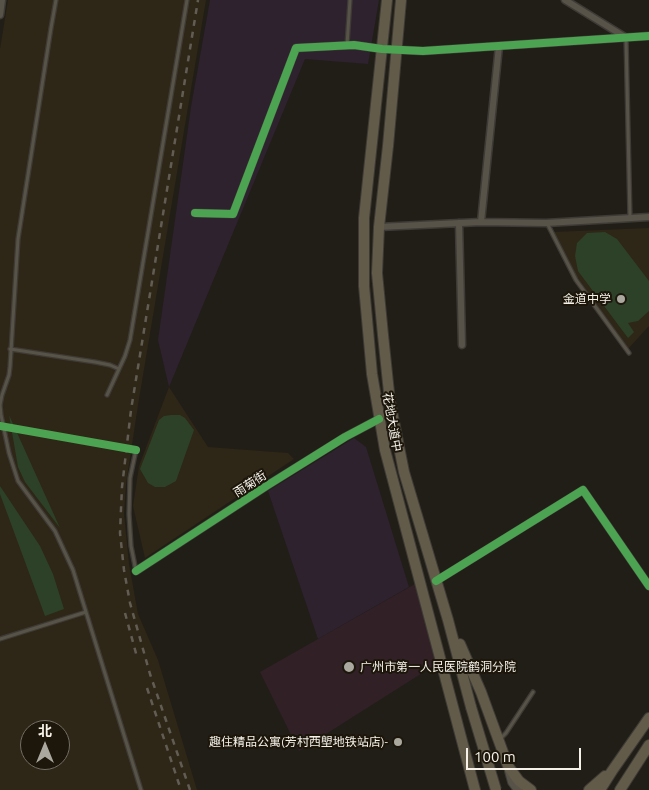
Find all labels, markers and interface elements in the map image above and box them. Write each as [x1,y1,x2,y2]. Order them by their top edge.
place label: 金道中学 [563,292,611,306]
marker: 金道中学 [615,293,627,305]
street label: 花地大道中 [380,391,404,453]
street label: 雨菊街 [231,468,269,500]
marker: 广州市第一人民医院鹤洞分院 [342,660,356,674]
place label: 广州市第一人民医院鹤洞分院 [360,660,516,674]
north arrow [20,720,70,770]
text: 北 [38,723,52,739]
place label: 趣住精品公寓(芳村西塱地铁站店)- [209,735,388,749]
marker: 趣住精品公寓(芳村西塱地铁站店)- [392,736,404,748]
scale bar [469,738,584,770]
text: 100 m [474,748,516,765]

